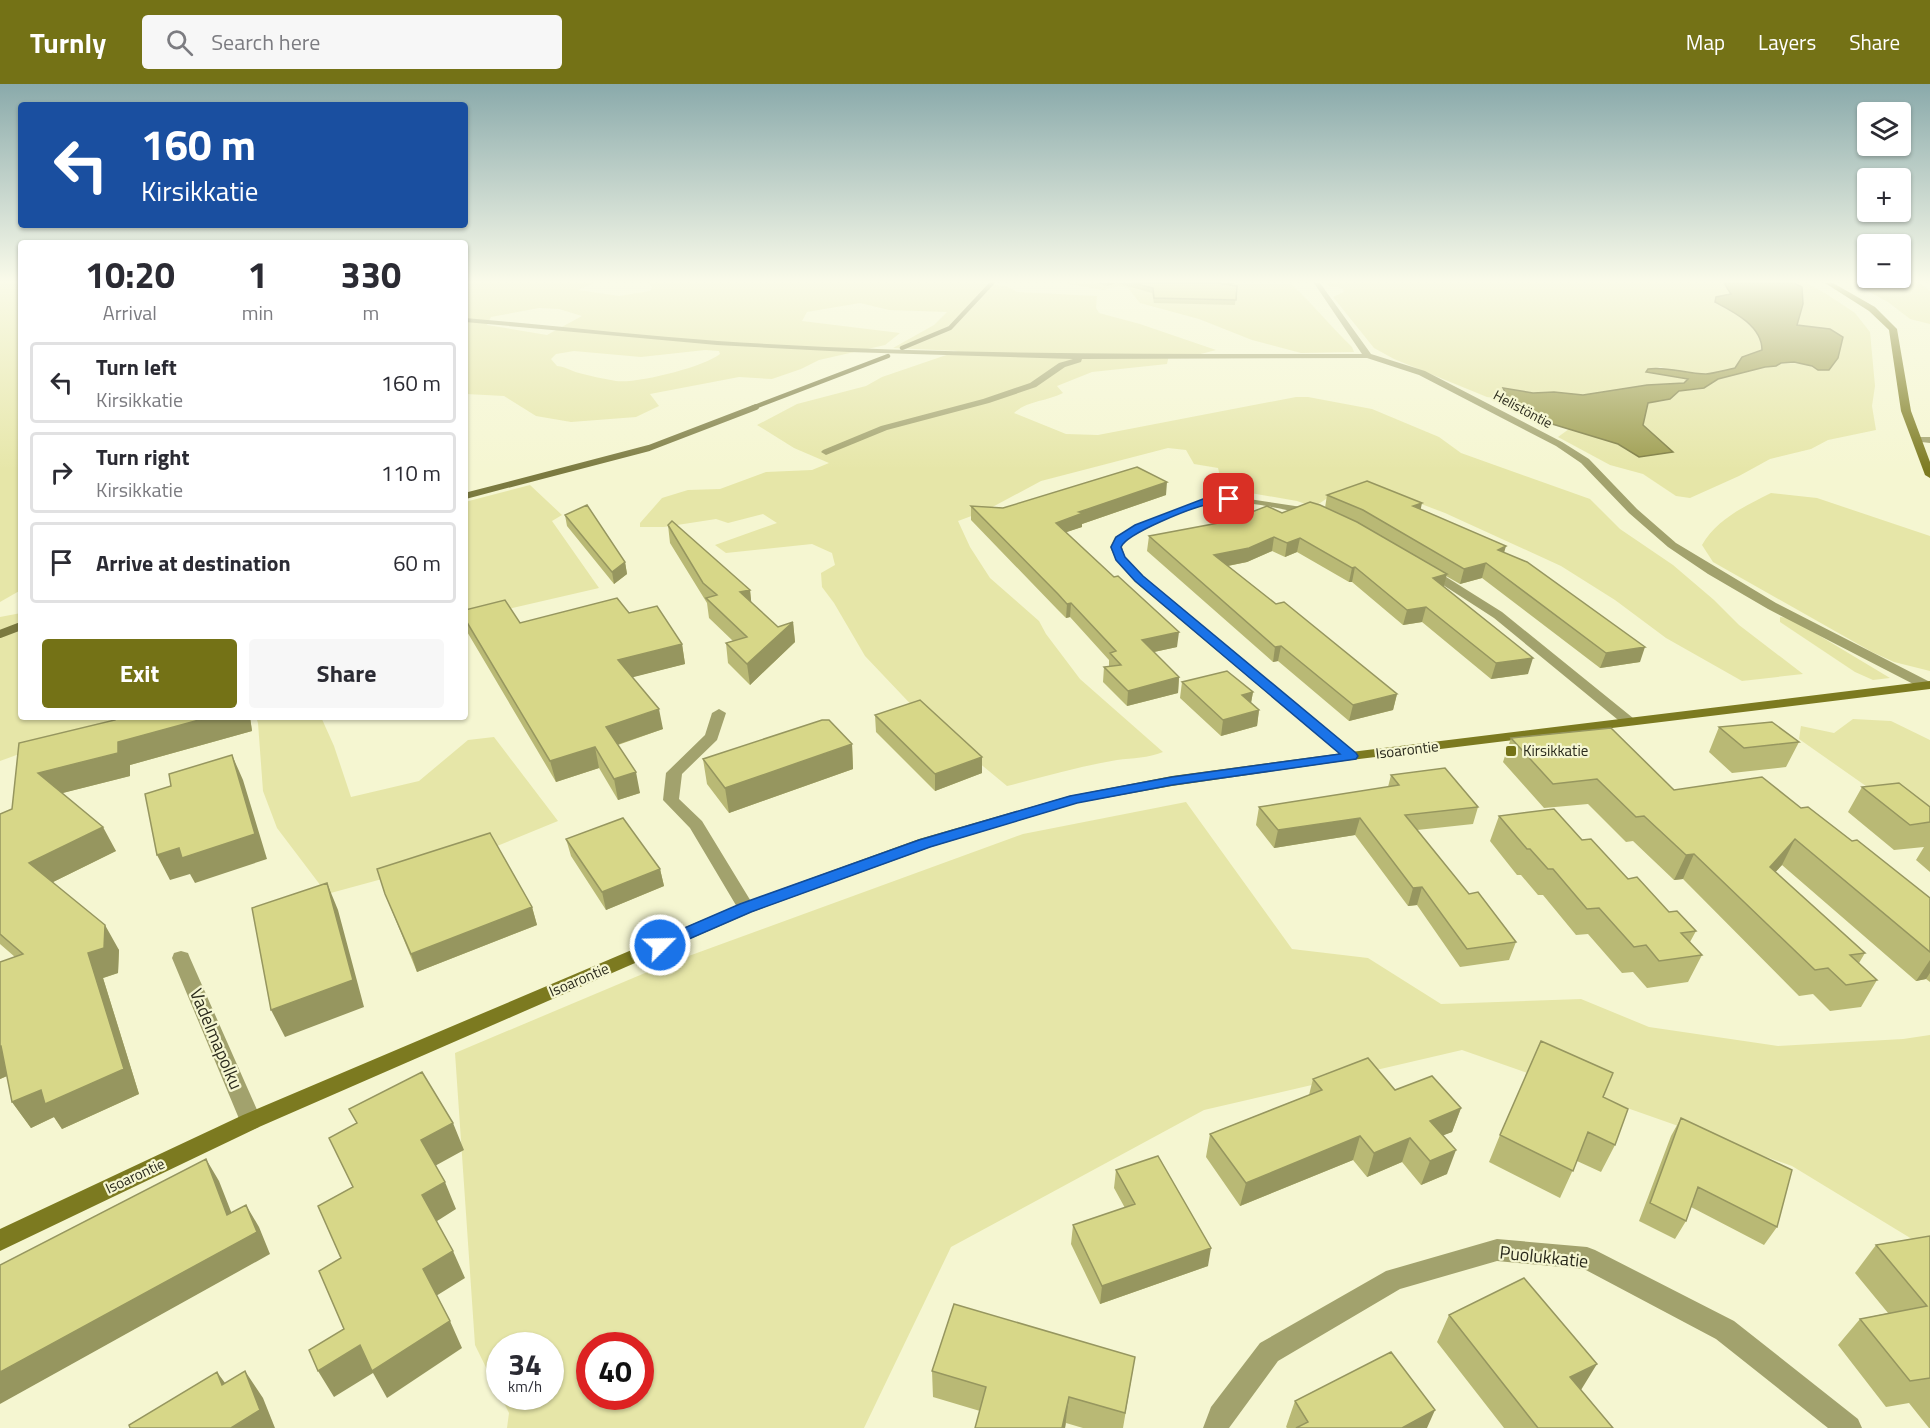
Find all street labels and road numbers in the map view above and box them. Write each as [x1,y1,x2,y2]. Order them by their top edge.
street label: Helistöntie [1490,384,1556,433]
street label: Isoarontie [1374,734,1440,765]
street label: Isoarontie [545,957,612,1002]
street label: Vadelmapolku [183,984,250,1093]
street label: Isoarontie [101,1152,168,1199]
street label: Puolukkatie [1498,1238,1590,1275]

